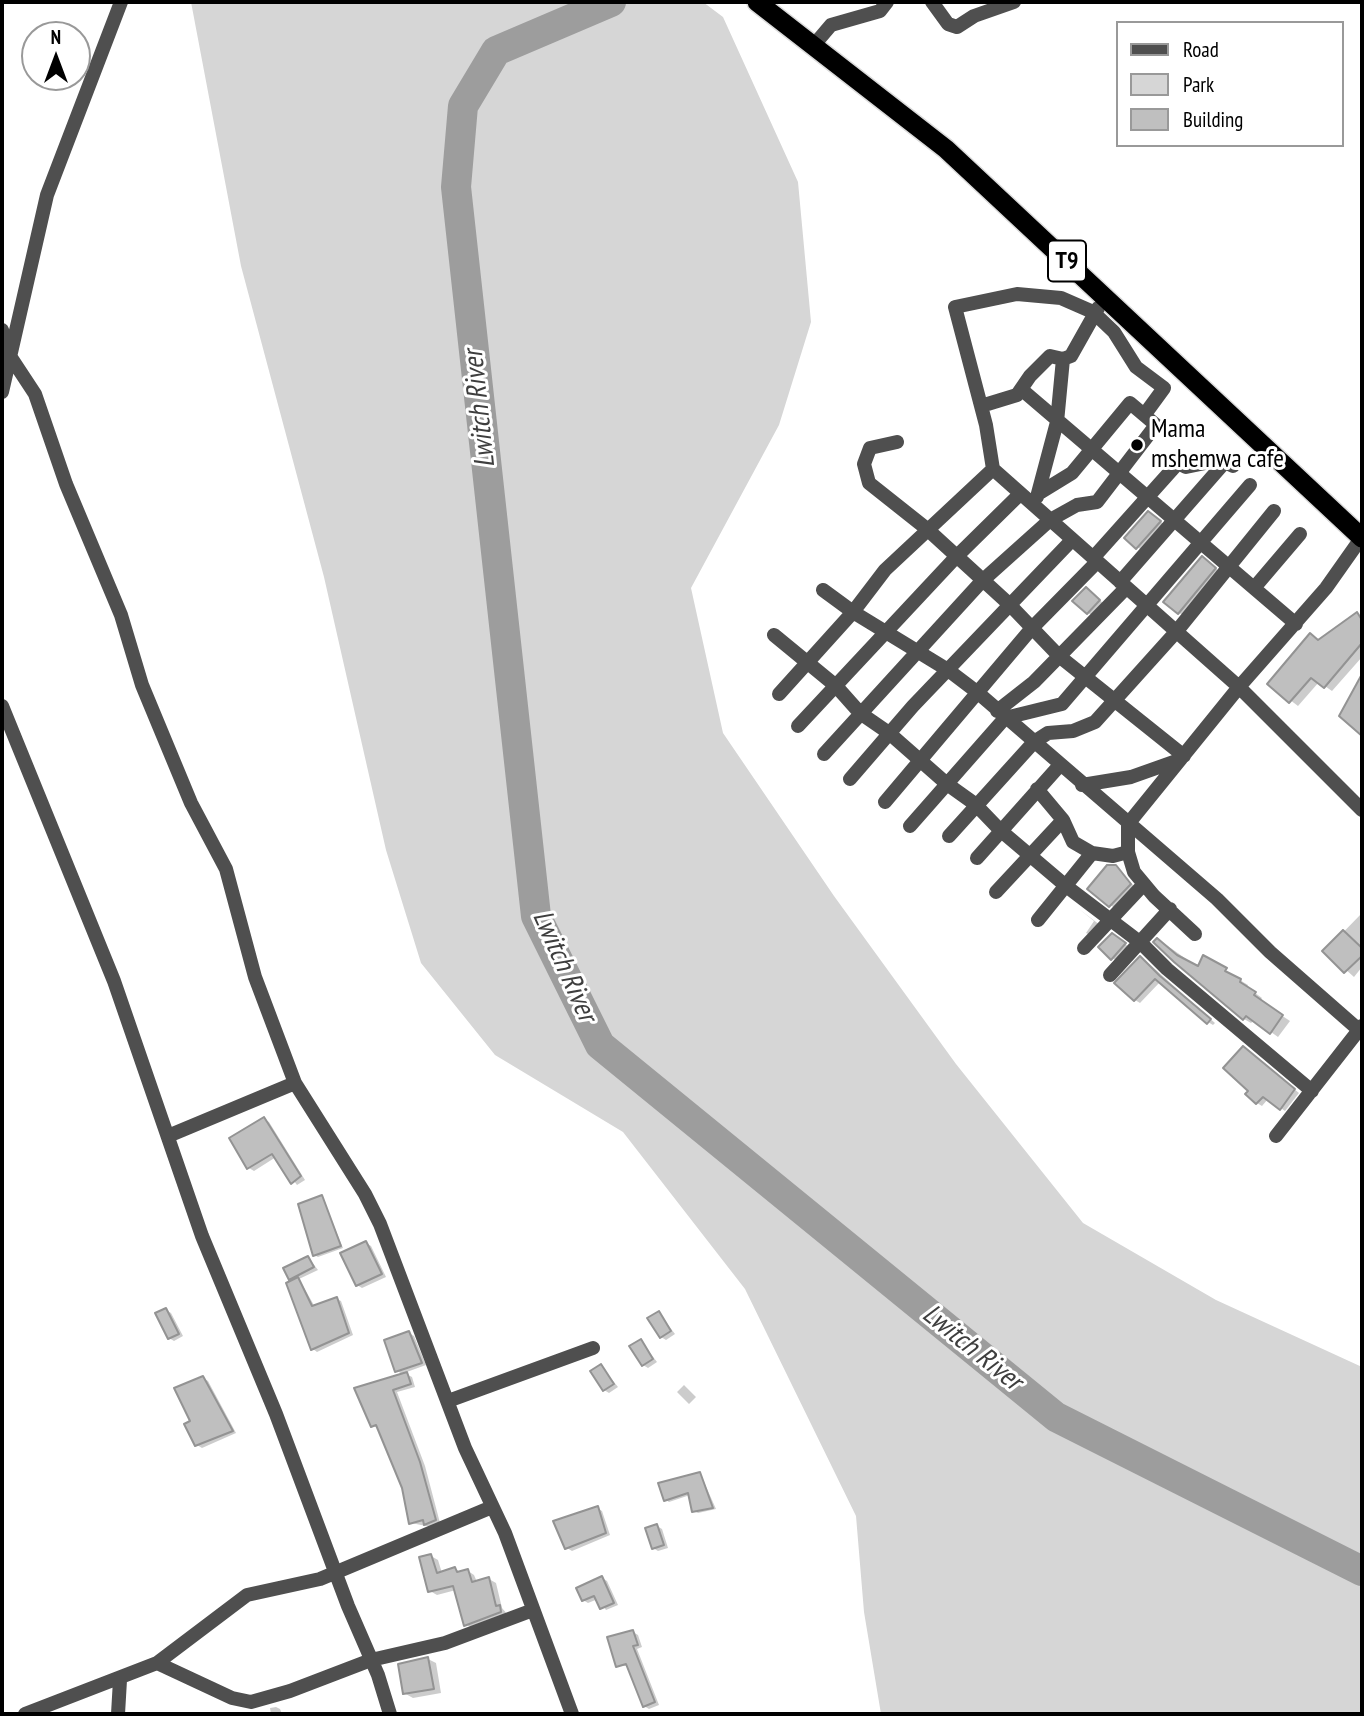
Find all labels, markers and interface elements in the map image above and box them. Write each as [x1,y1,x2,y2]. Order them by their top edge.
north arrow [21,21,91,91]
legend [1116,21,1343,147]
text: N [51,25,61,49]
text: Road [1183,36,1219,63]
text: Park [1183,71,1214,98]
text: Building [1183,106,1243,133]
road number: T9 [1048,240,1086,282]
water label: Lwitch River [457,349,503,469]
place label: Mama mshemwa cafe [1151,414,1284,476]
marker: Mama mshemwa cafe [1129,437,1145,453]
water label: Lwitch River [525,905,603,1027]
water label: Lwitch River [916,1298,1028,1398]

